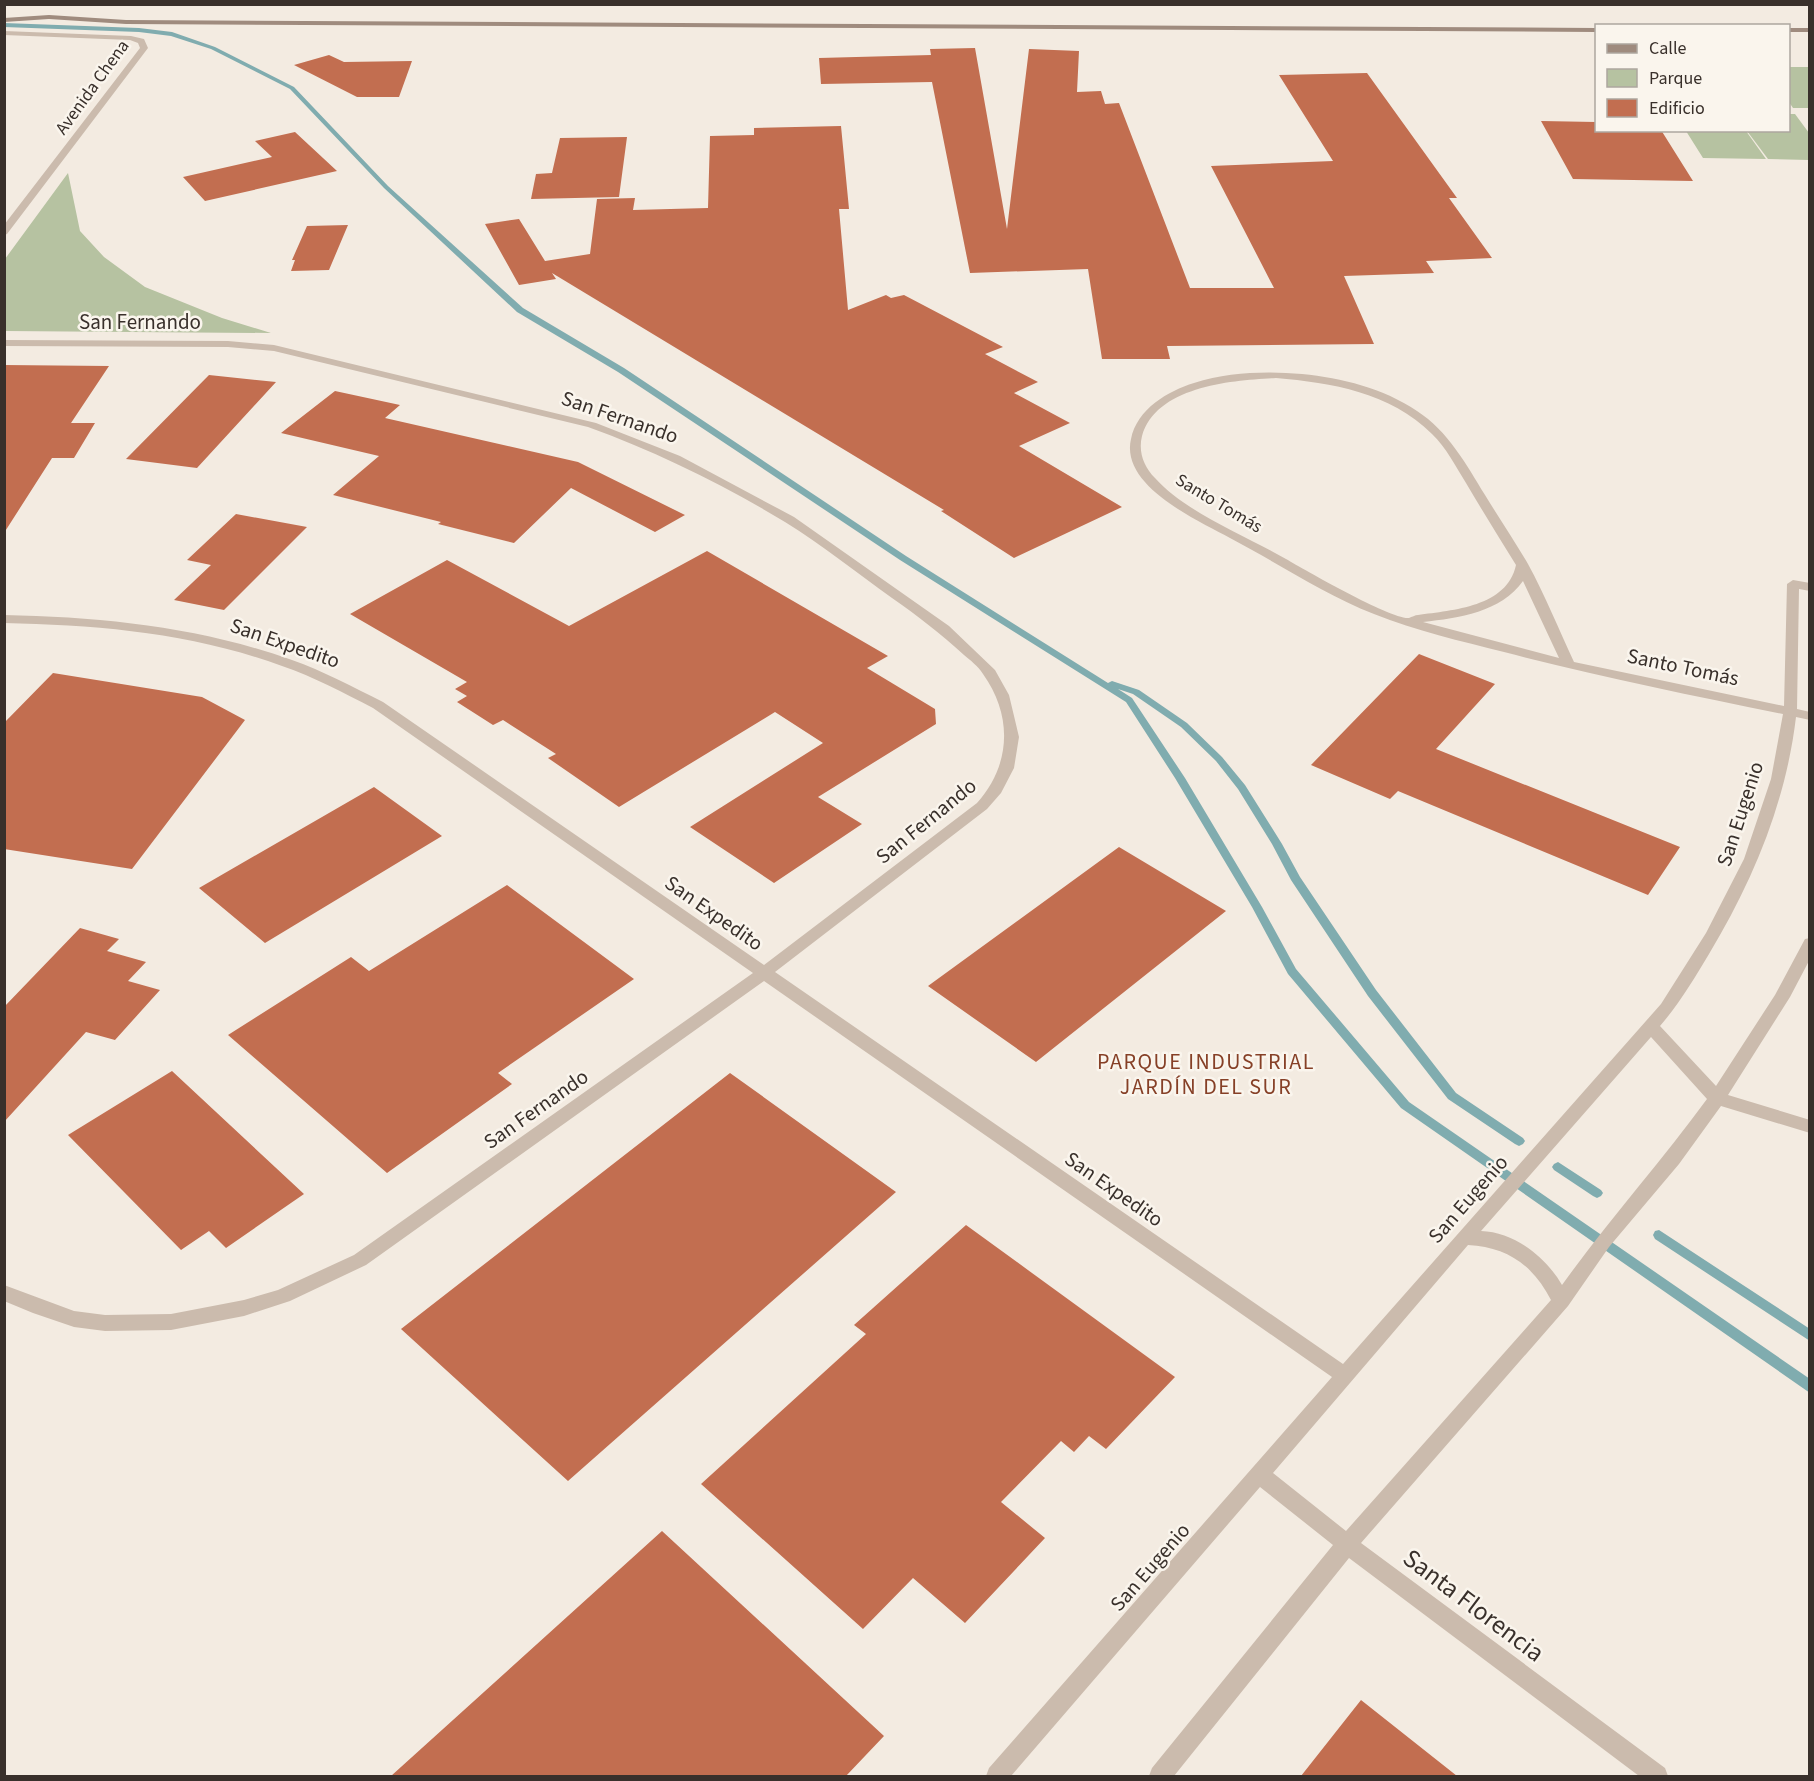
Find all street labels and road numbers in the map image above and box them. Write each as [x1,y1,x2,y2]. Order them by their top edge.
street label: Avenida Chena [49,35,135,140]
street label: San Fernando [79,307,201,337]
street label: San Fernando [557,383,683,451]
street label: Santo Tomás [1171,468,1267,539]
street label: San Expedito [226,610,344,676]
street label: Santo Tomás [1624,641,1742,694]
street label: San Eugenio [1709,758,1771,870]
street label: San Fernando [869,771,983,871]
street label: San Expedito [659,868,769,958]
street label: San Fernando [477,1062,595,1156]
street label: San Expedito [1059,1144,1169,1234]
street label: San Eugenio [1421,1148,1515,1250]
street label: San Eugenio [1103,1516,1197,1618]
street label: Santa Florencia [1395,1540,1552,1671]

